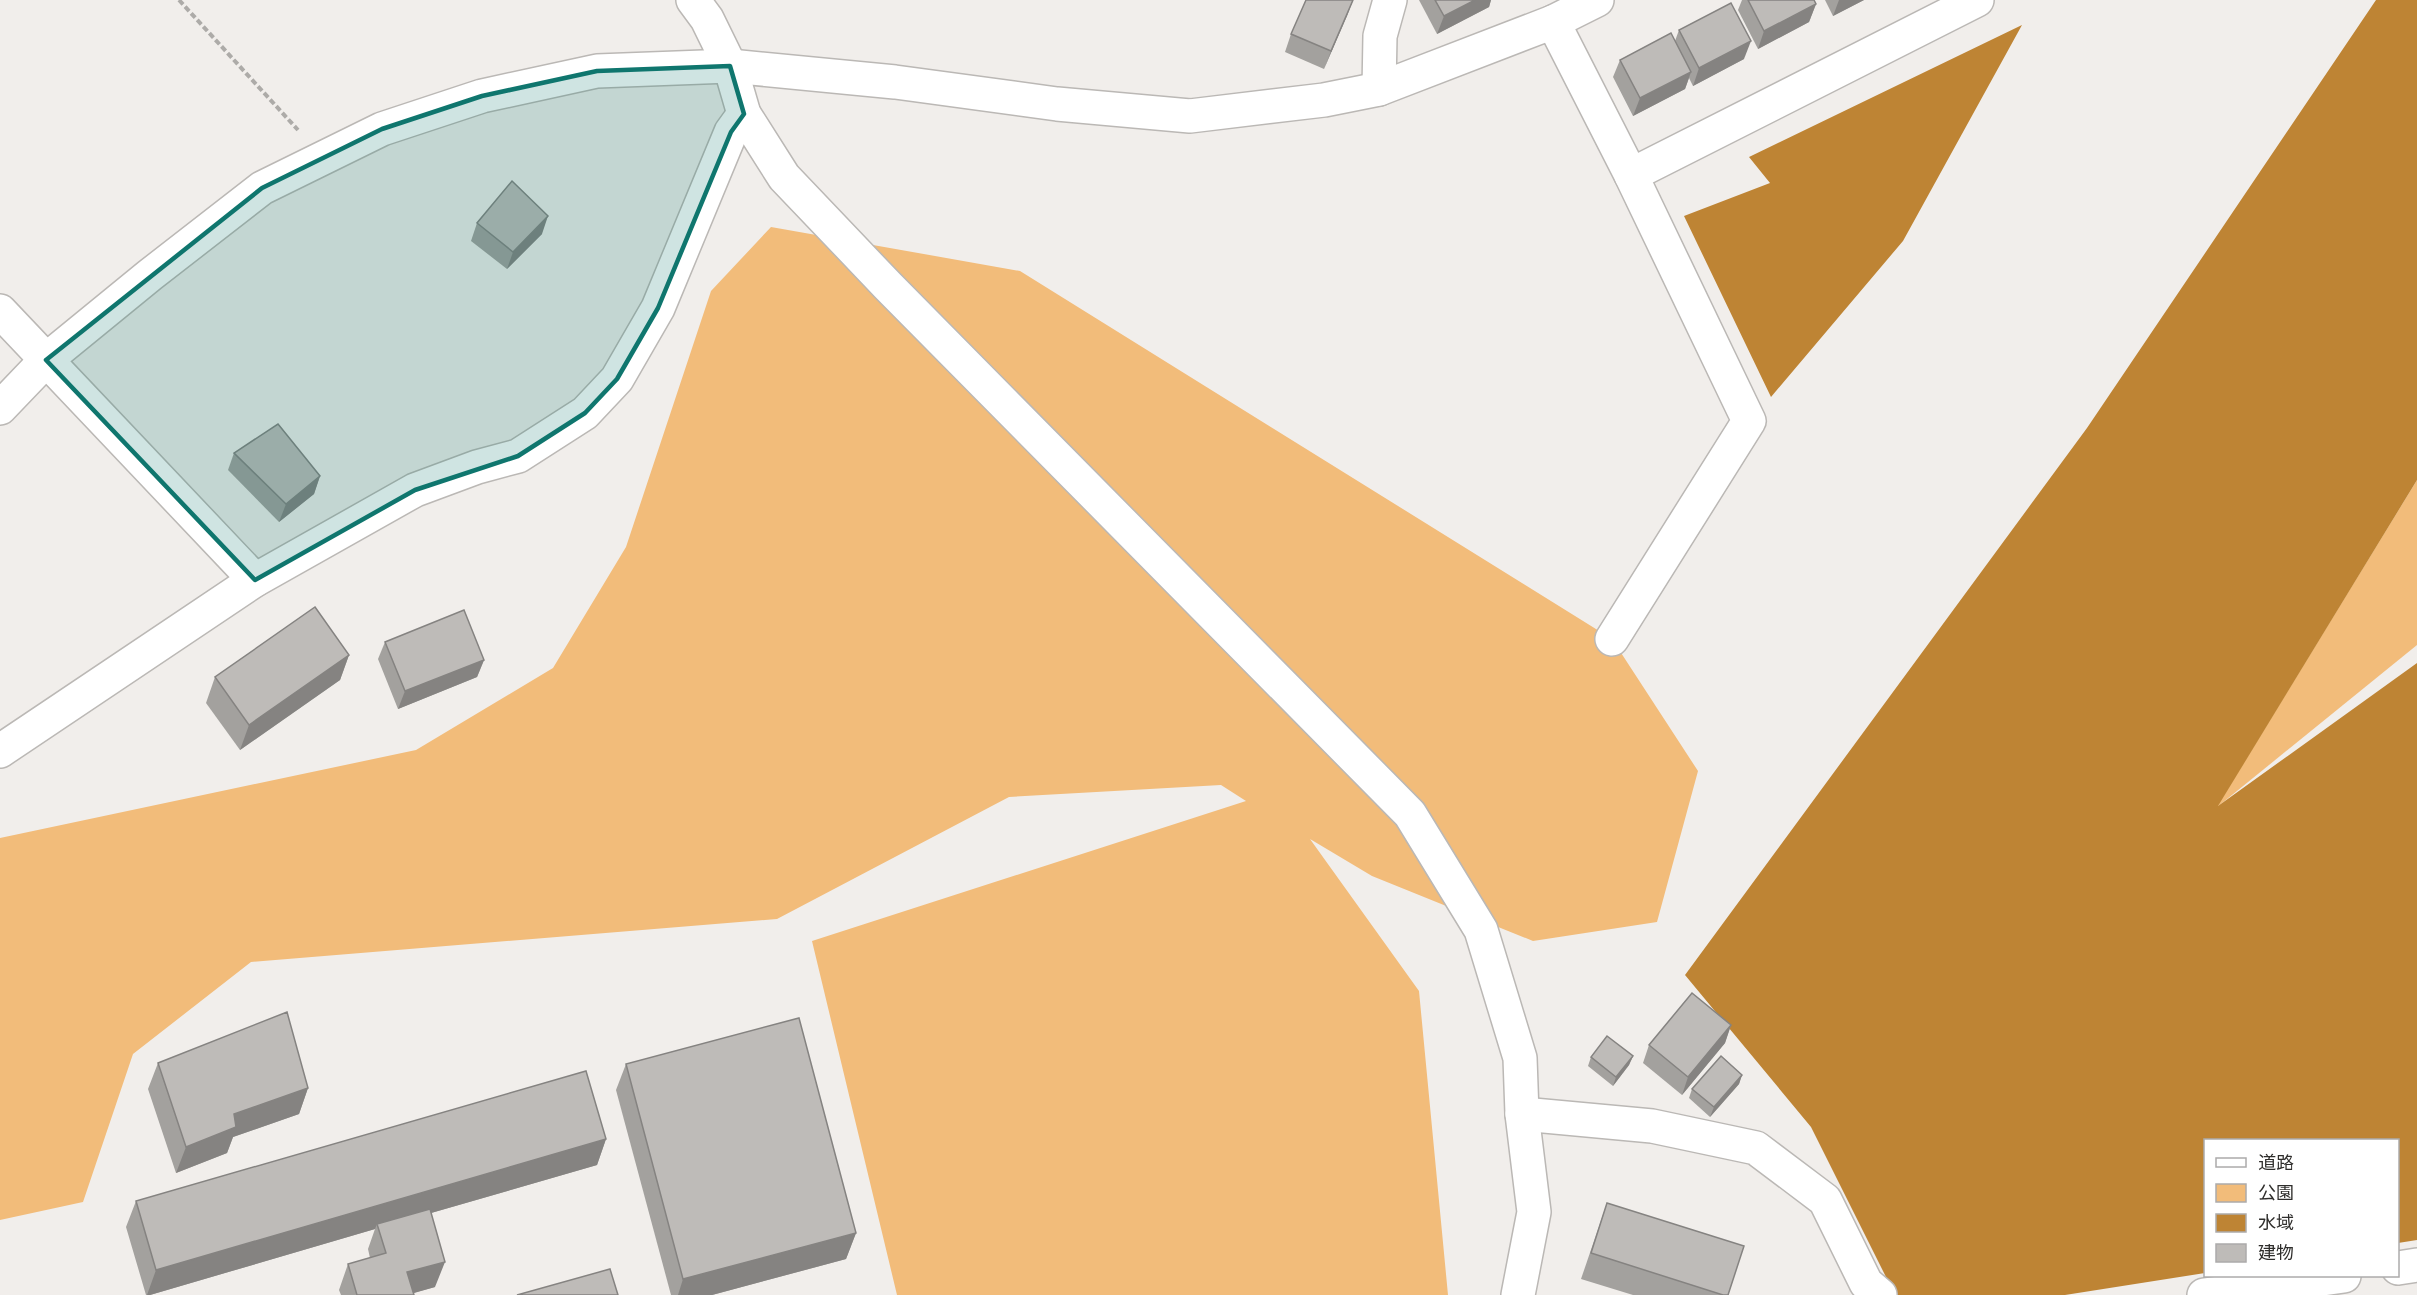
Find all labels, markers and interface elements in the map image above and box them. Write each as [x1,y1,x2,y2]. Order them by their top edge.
legend [2204,1139,2399,1277]
text: 道路 [2258,1150,2294,1177]
text: 公園 [2258,1180,2294,1207]
text: 水域 [2258,1210,2294,1237]
text: 建物 [2258,1240,2294,1267]

